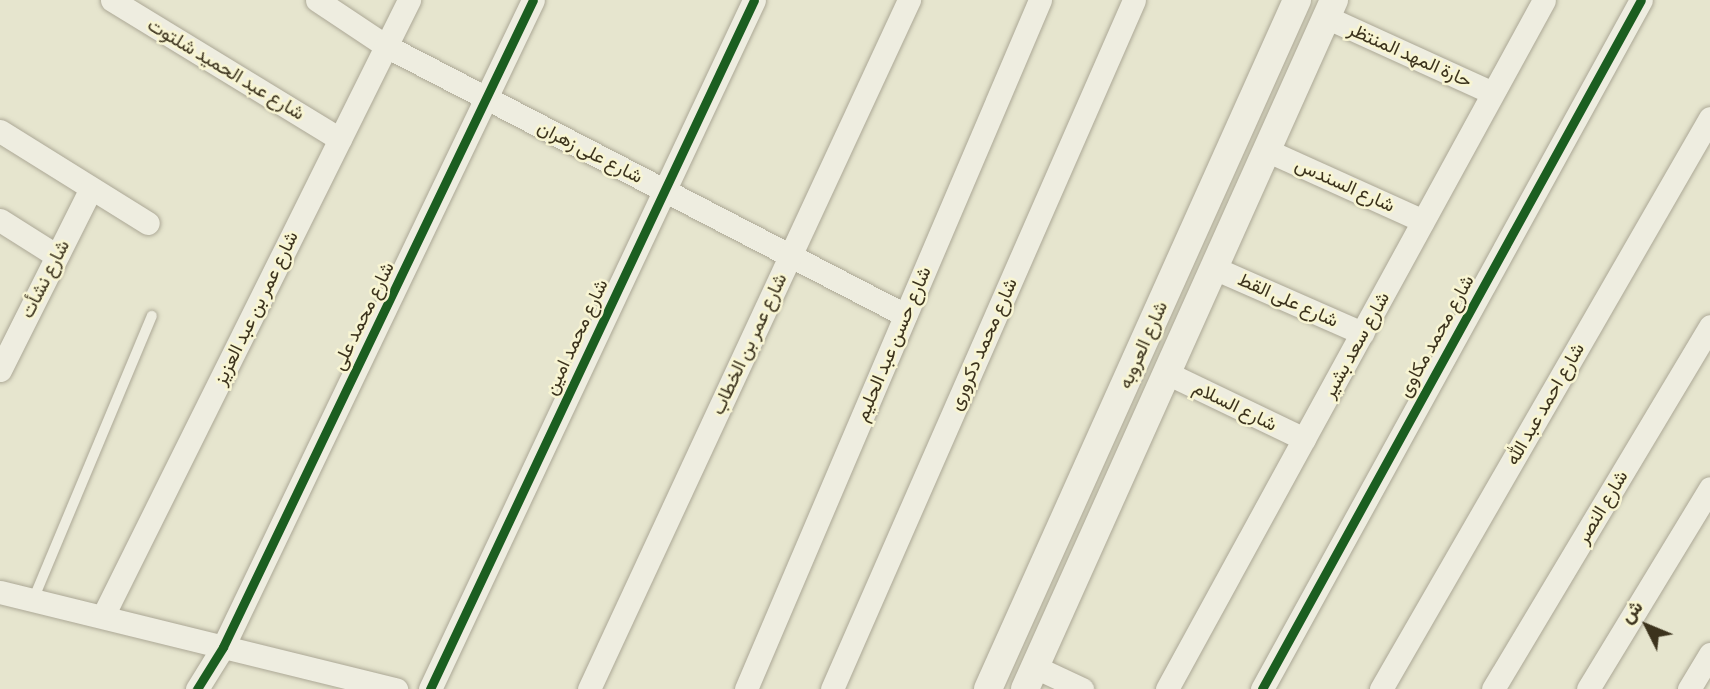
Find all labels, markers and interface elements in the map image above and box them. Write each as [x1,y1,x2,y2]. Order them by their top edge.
street label: شارع عبد الحميد شلتوت [143,13,309,125]
street label: حارة المهد المنتظر [1345,18,1475,92]
street label: شارع على زهران [534,116,646,188]
street label: شارع السندس [1292,153,1398,217]
street label: شارع عمر بن عبد العزيز [209,227,303,389]
street label: شارع نشأت [16,236,74,322]
street label: شارع محمد على [327,258,399,374]
street label: شارع حسن عبد الحليم [850,263,936,425]
street label: شارع على القط [1234,268,1342,332]
street label: شارع عمر بن الخطاب [706,270,792,418]
street label: شارع محمد مكاوى [1393,271,1479,401]
street label: شارع محمد دكرورى [944,274,1022,414]
street label: شارع محمد امين [539,275,613,399]
street label: شارع سعد بشير [1317,288,1395,402]
street label: شارع العروبه [1114,298,1172,392]
street label: شارع احمد عبد الله [1501,339,1589,469]
street label: شارع السلام [1189,376,1281,436]
street label: شارع النصر [1571,466,1633,548]
north arrow [1612,591,1682,661]
text: ش [1616,596,1647,627]

